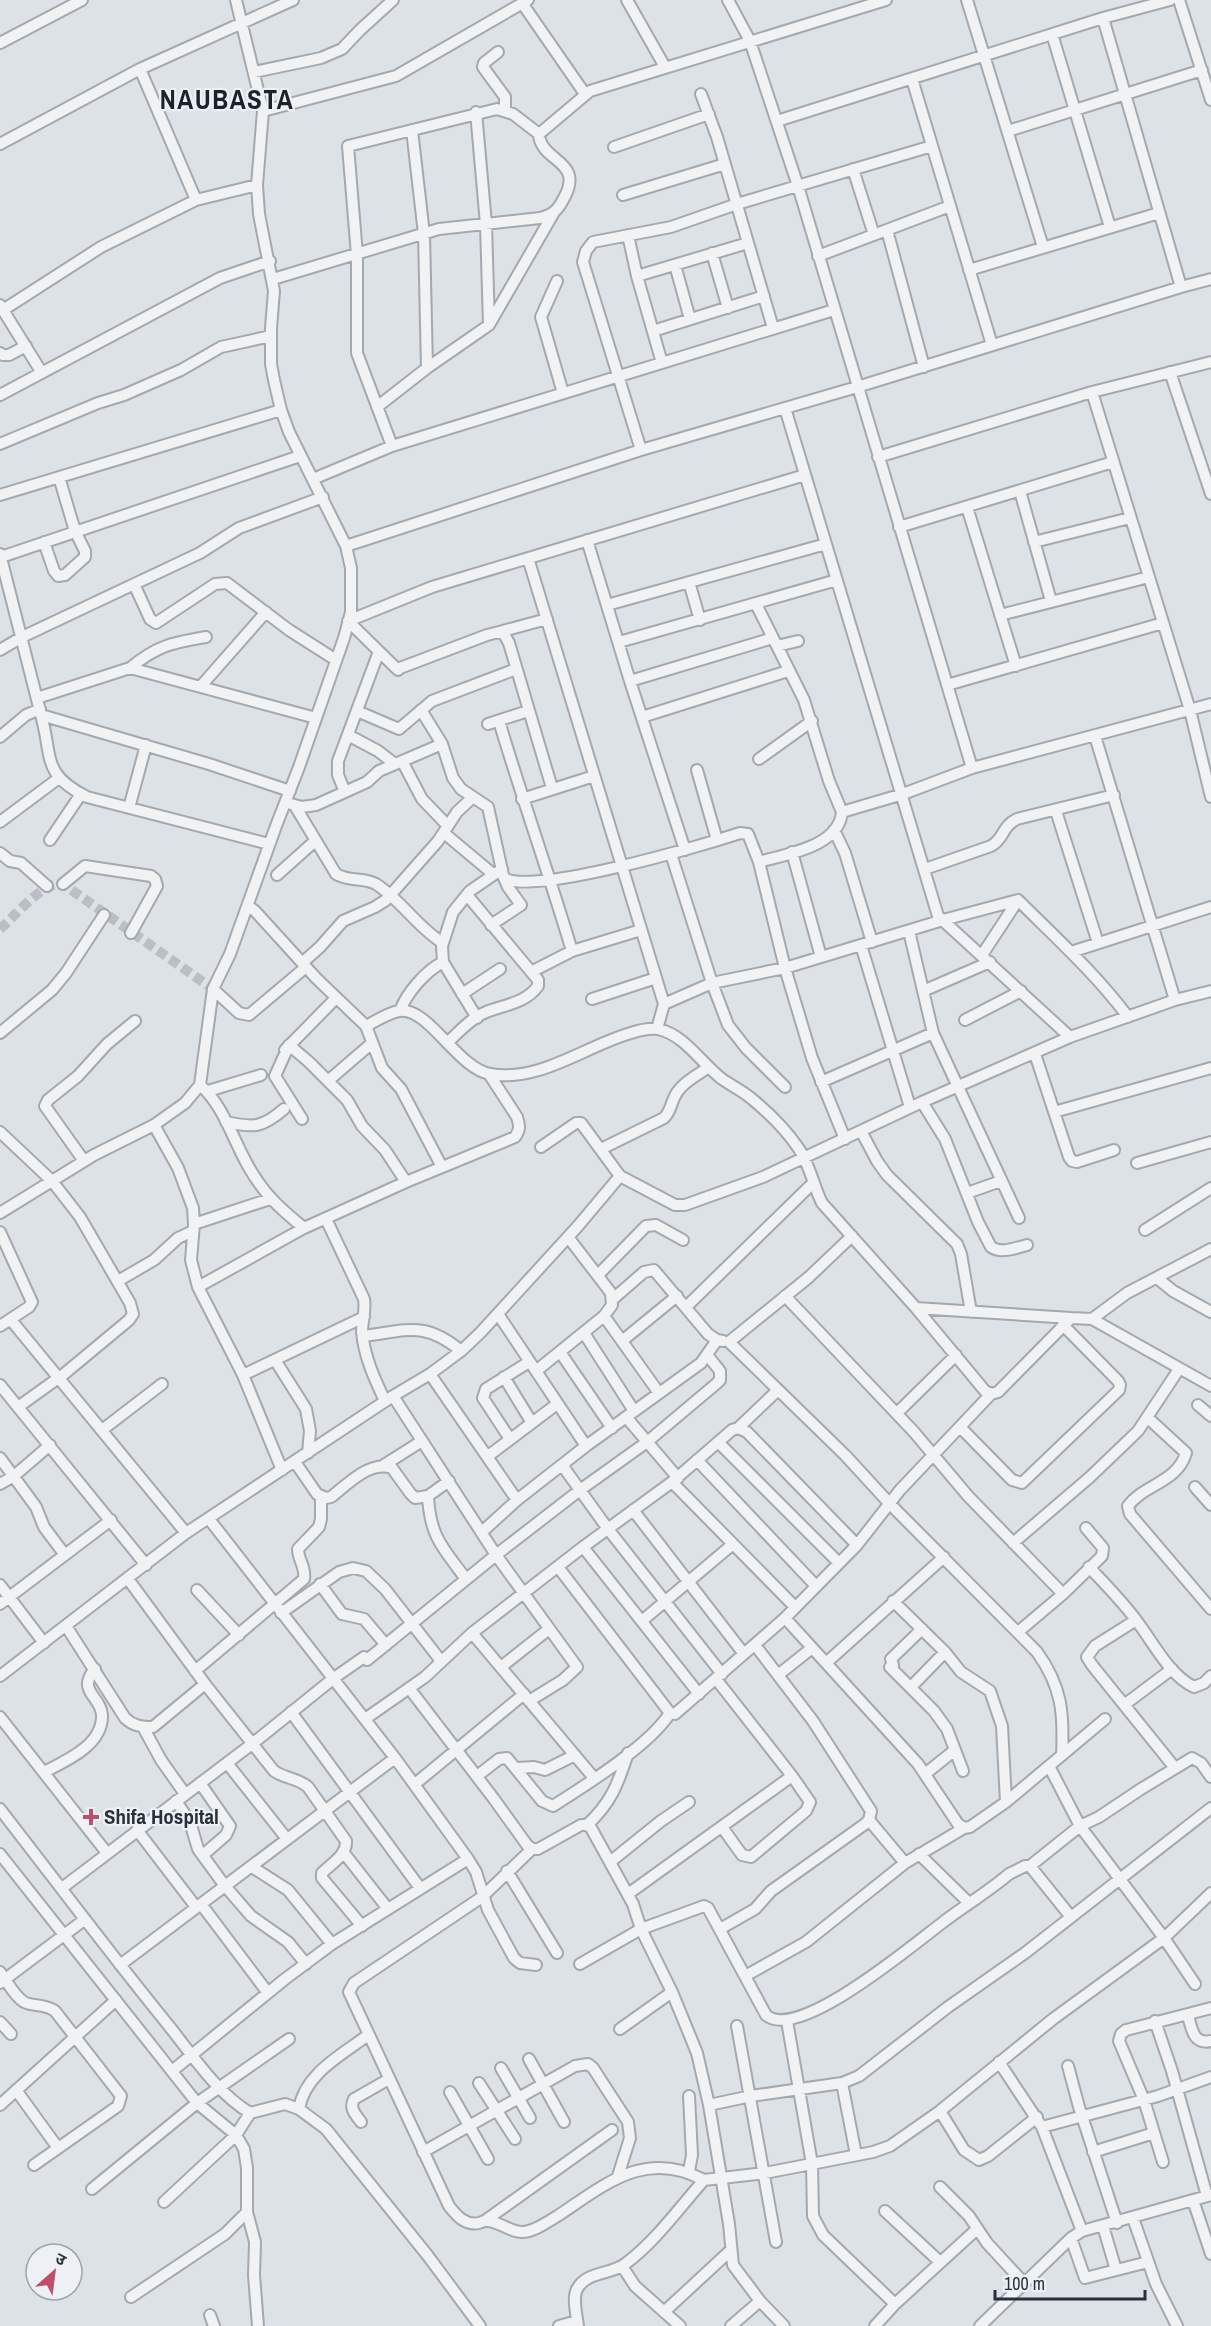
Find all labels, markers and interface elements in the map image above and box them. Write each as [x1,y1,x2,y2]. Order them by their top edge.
district label: NAUBASTA [160,81,294,117]
place label: Shifa Hospital [104,1802,219,1831]
marker: Shifa Hospital [82,1808,100,1826]
north arrow [24,2242,84,2302]
text: उ [52,2247,71,2271]
scale bar [995,2263,1145,2301]
text: 100 m [1004,2271,1045,2296]

